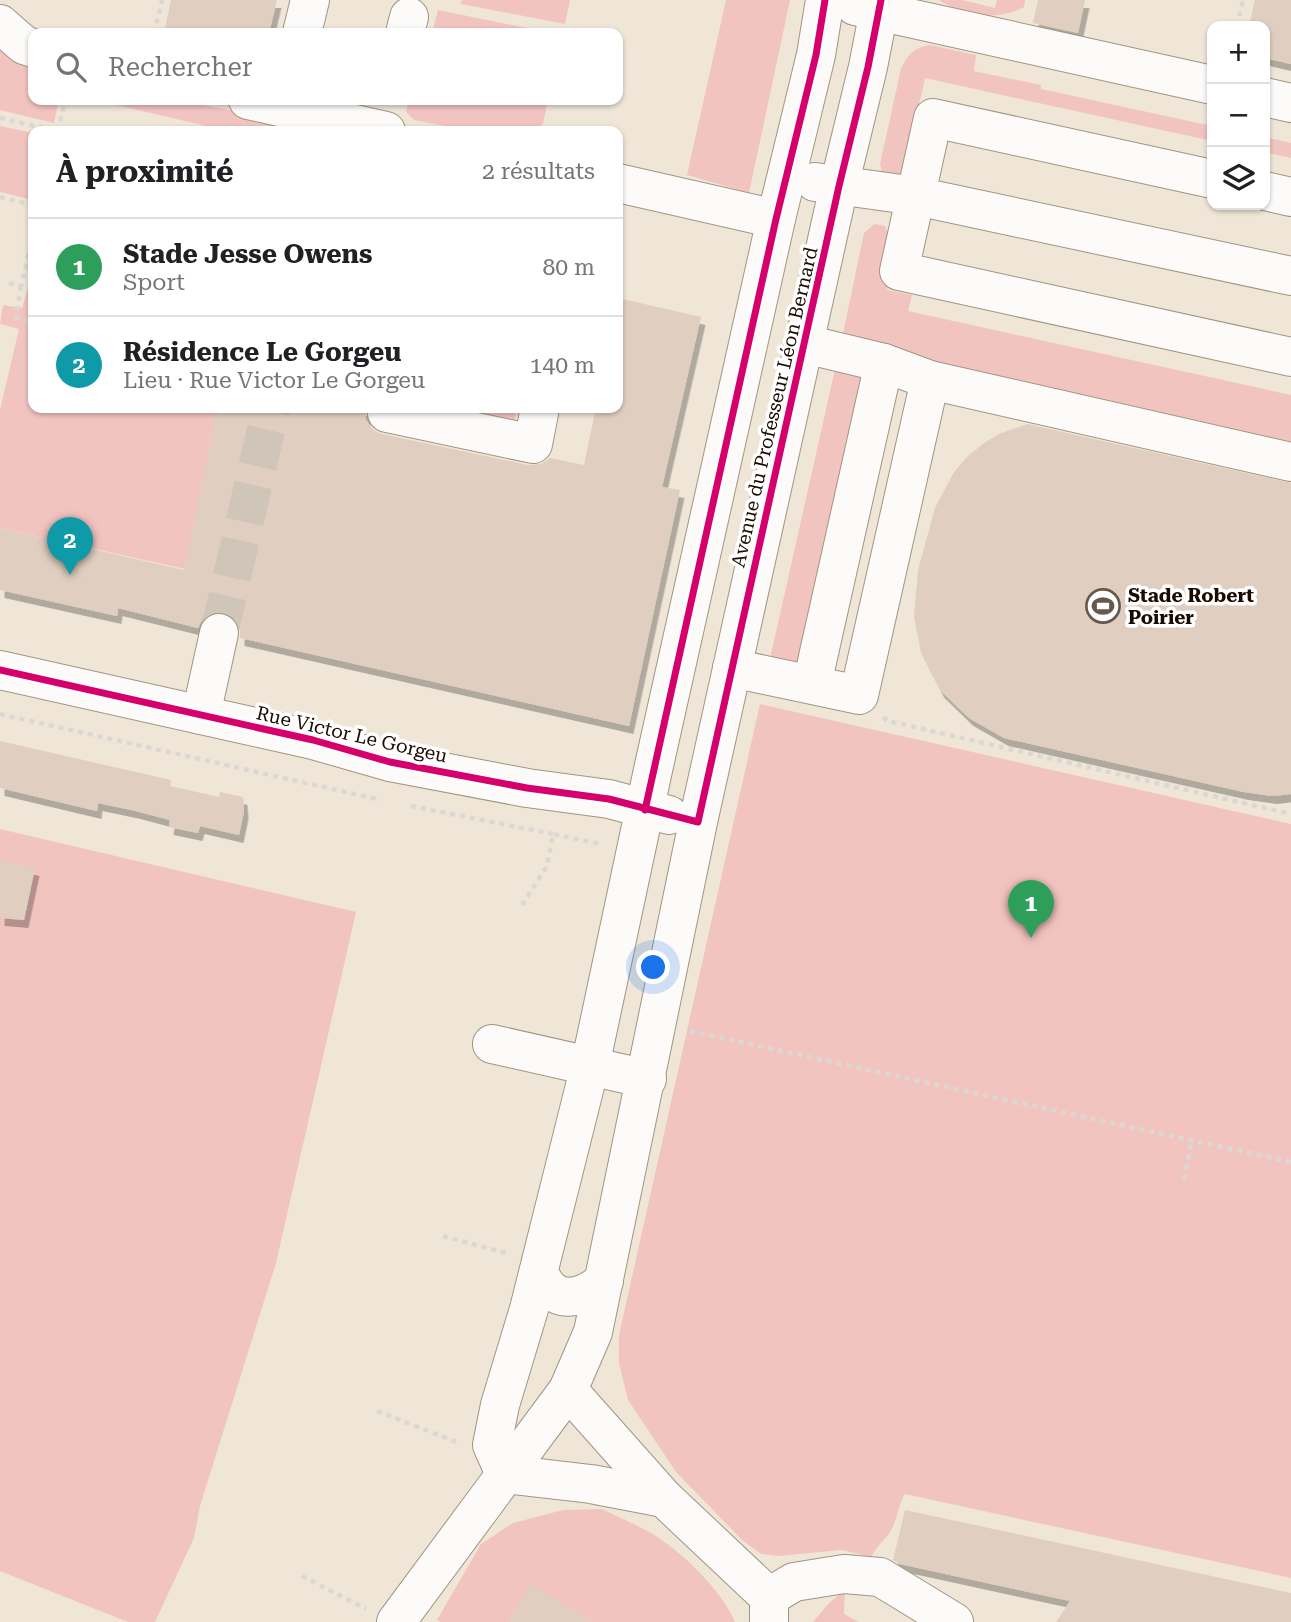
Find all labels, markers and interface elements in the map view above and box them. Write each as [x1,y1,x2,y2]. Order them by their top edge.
map controls [1207,21,1270,210]
button: + [1207,21,1270,84]
search box [28,28,623,105]
icon: search [52,48,90,86]
text: Rechercher [108,52,252,82]
button: − [1207,84,1270,147]
button: layers [1207,147,1270,210]
text: À proximité [56,154,234,189]
text: 2 résultats [482,158,595,185]
text: Stade Jesse Owens [123,239,372,269]
street label: Avenue du Professeur Léon Bernard [726,245,823,570]
text: 1 [73,254,85,281]
text: 80 m [542,254,595,281]
text: Sport [123,269,185,296]
text: Résidence Le Gorgeu [123,337,401,367]
text: 2 [73,352,85,379]
text: 140 m [530,352,595,379]
text: Lieu · Rue Victor Le Gorgeu [123,367,425,394]
pin: 2 [47,517,93,575]
place label: Stade Robert Poirier [1128,584,1254,629]
sports icon: Stade Robert Poirier [1084,587,1122,625]
street label: Rue Victor Le Gorgeu [254,701,450,768]
pin: 1 [1008,880,1054,938]
your location [636,950,670,984]

